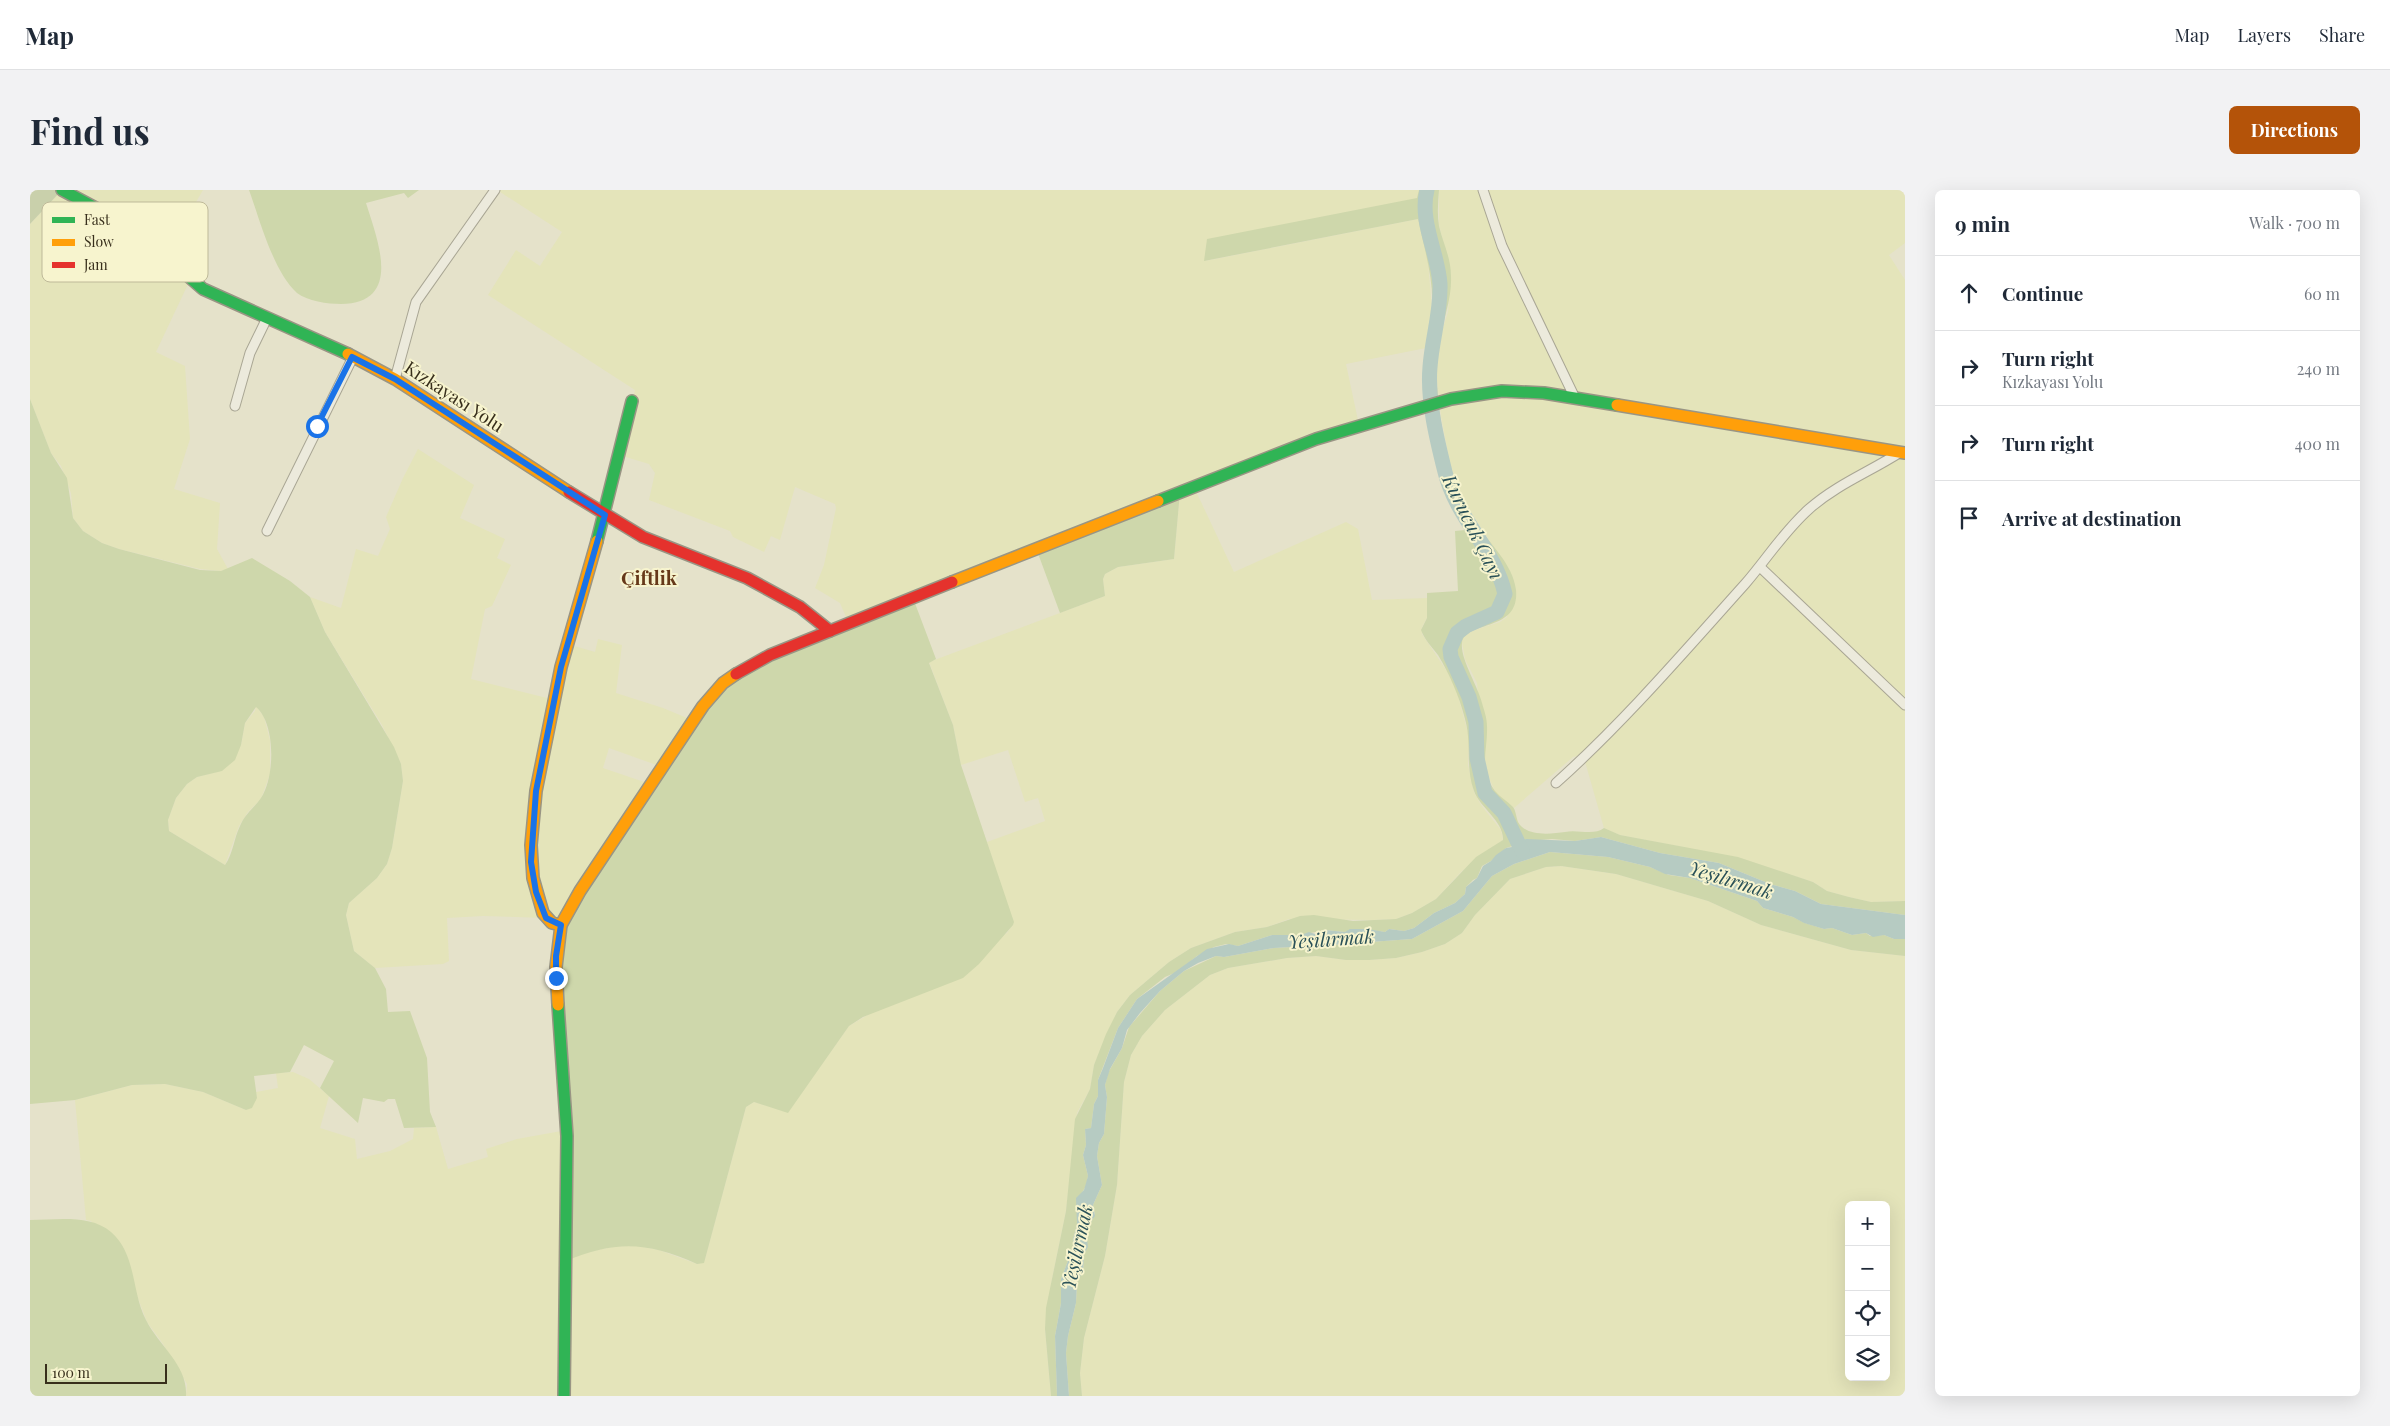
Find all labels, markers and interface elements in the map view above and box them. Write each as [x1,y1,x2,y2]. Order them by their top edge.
text: Map [25,19,74,51]
text: Map [2174,23,2209,47]
text: Layers [2237,23,2291,47]
text: Share [2319,23,2365,47]
button: Directions [2229,106,2360,154]
text: Find us [30,107,150,154]
legend [42,202,208,282]
text: 9 min [1955,209,2010,237]
text: Fast [84,210,111,229]
text: Walk · 700 m [2249,212,2340,233]
text: Slow [84,232,114,251]
text: Jam [83,255,108,274]
icon: ahead [1955,279,1983,307]
text: Continue [2002,280,2083,306]
text: 60 m [2304,283,2340,304]
text: Turn right [2002,345,2094,371]
icon: right [1955,354,1983,382]
street label: Kızkayası Yolu [400,355,509,438]
text: 240 m [2297,358,2340,379]
text: Kızkayası Yolu [2002,371,2103,392]
route start [306,415,329,438]
icon: right [1955,429,1983,457]
text: Turn right [2002,430,2094,456]
text: 400 m [2295,433,2340,454]
water label: Kurucuk Çayı [1437,469,1510,583]
icon: arrive [1955,504,1983,532]
text: Arrive at destination [2002,505,2182,531]
district label: Çiftlik [621,564,678,590]
water label: Yeşilırmak [1686,854,1777,904]
water label: Yeşilırmak [1287,922,1375,954]
route end [545,967,568,990]
map controls [1845,1201,1890,1381]
button: + [1845,1201,1890,1246]
water label: Yeşilırmak [1054,1202,1098,1292]
button: − [1845,1246,1890,1291]
button: locate [1845,1291,1890,1336]
button: layers [1845,1336,1890,1381]
scale bar [45,1361,168,1384]
text: 100 m [52,1363,90,1382]

